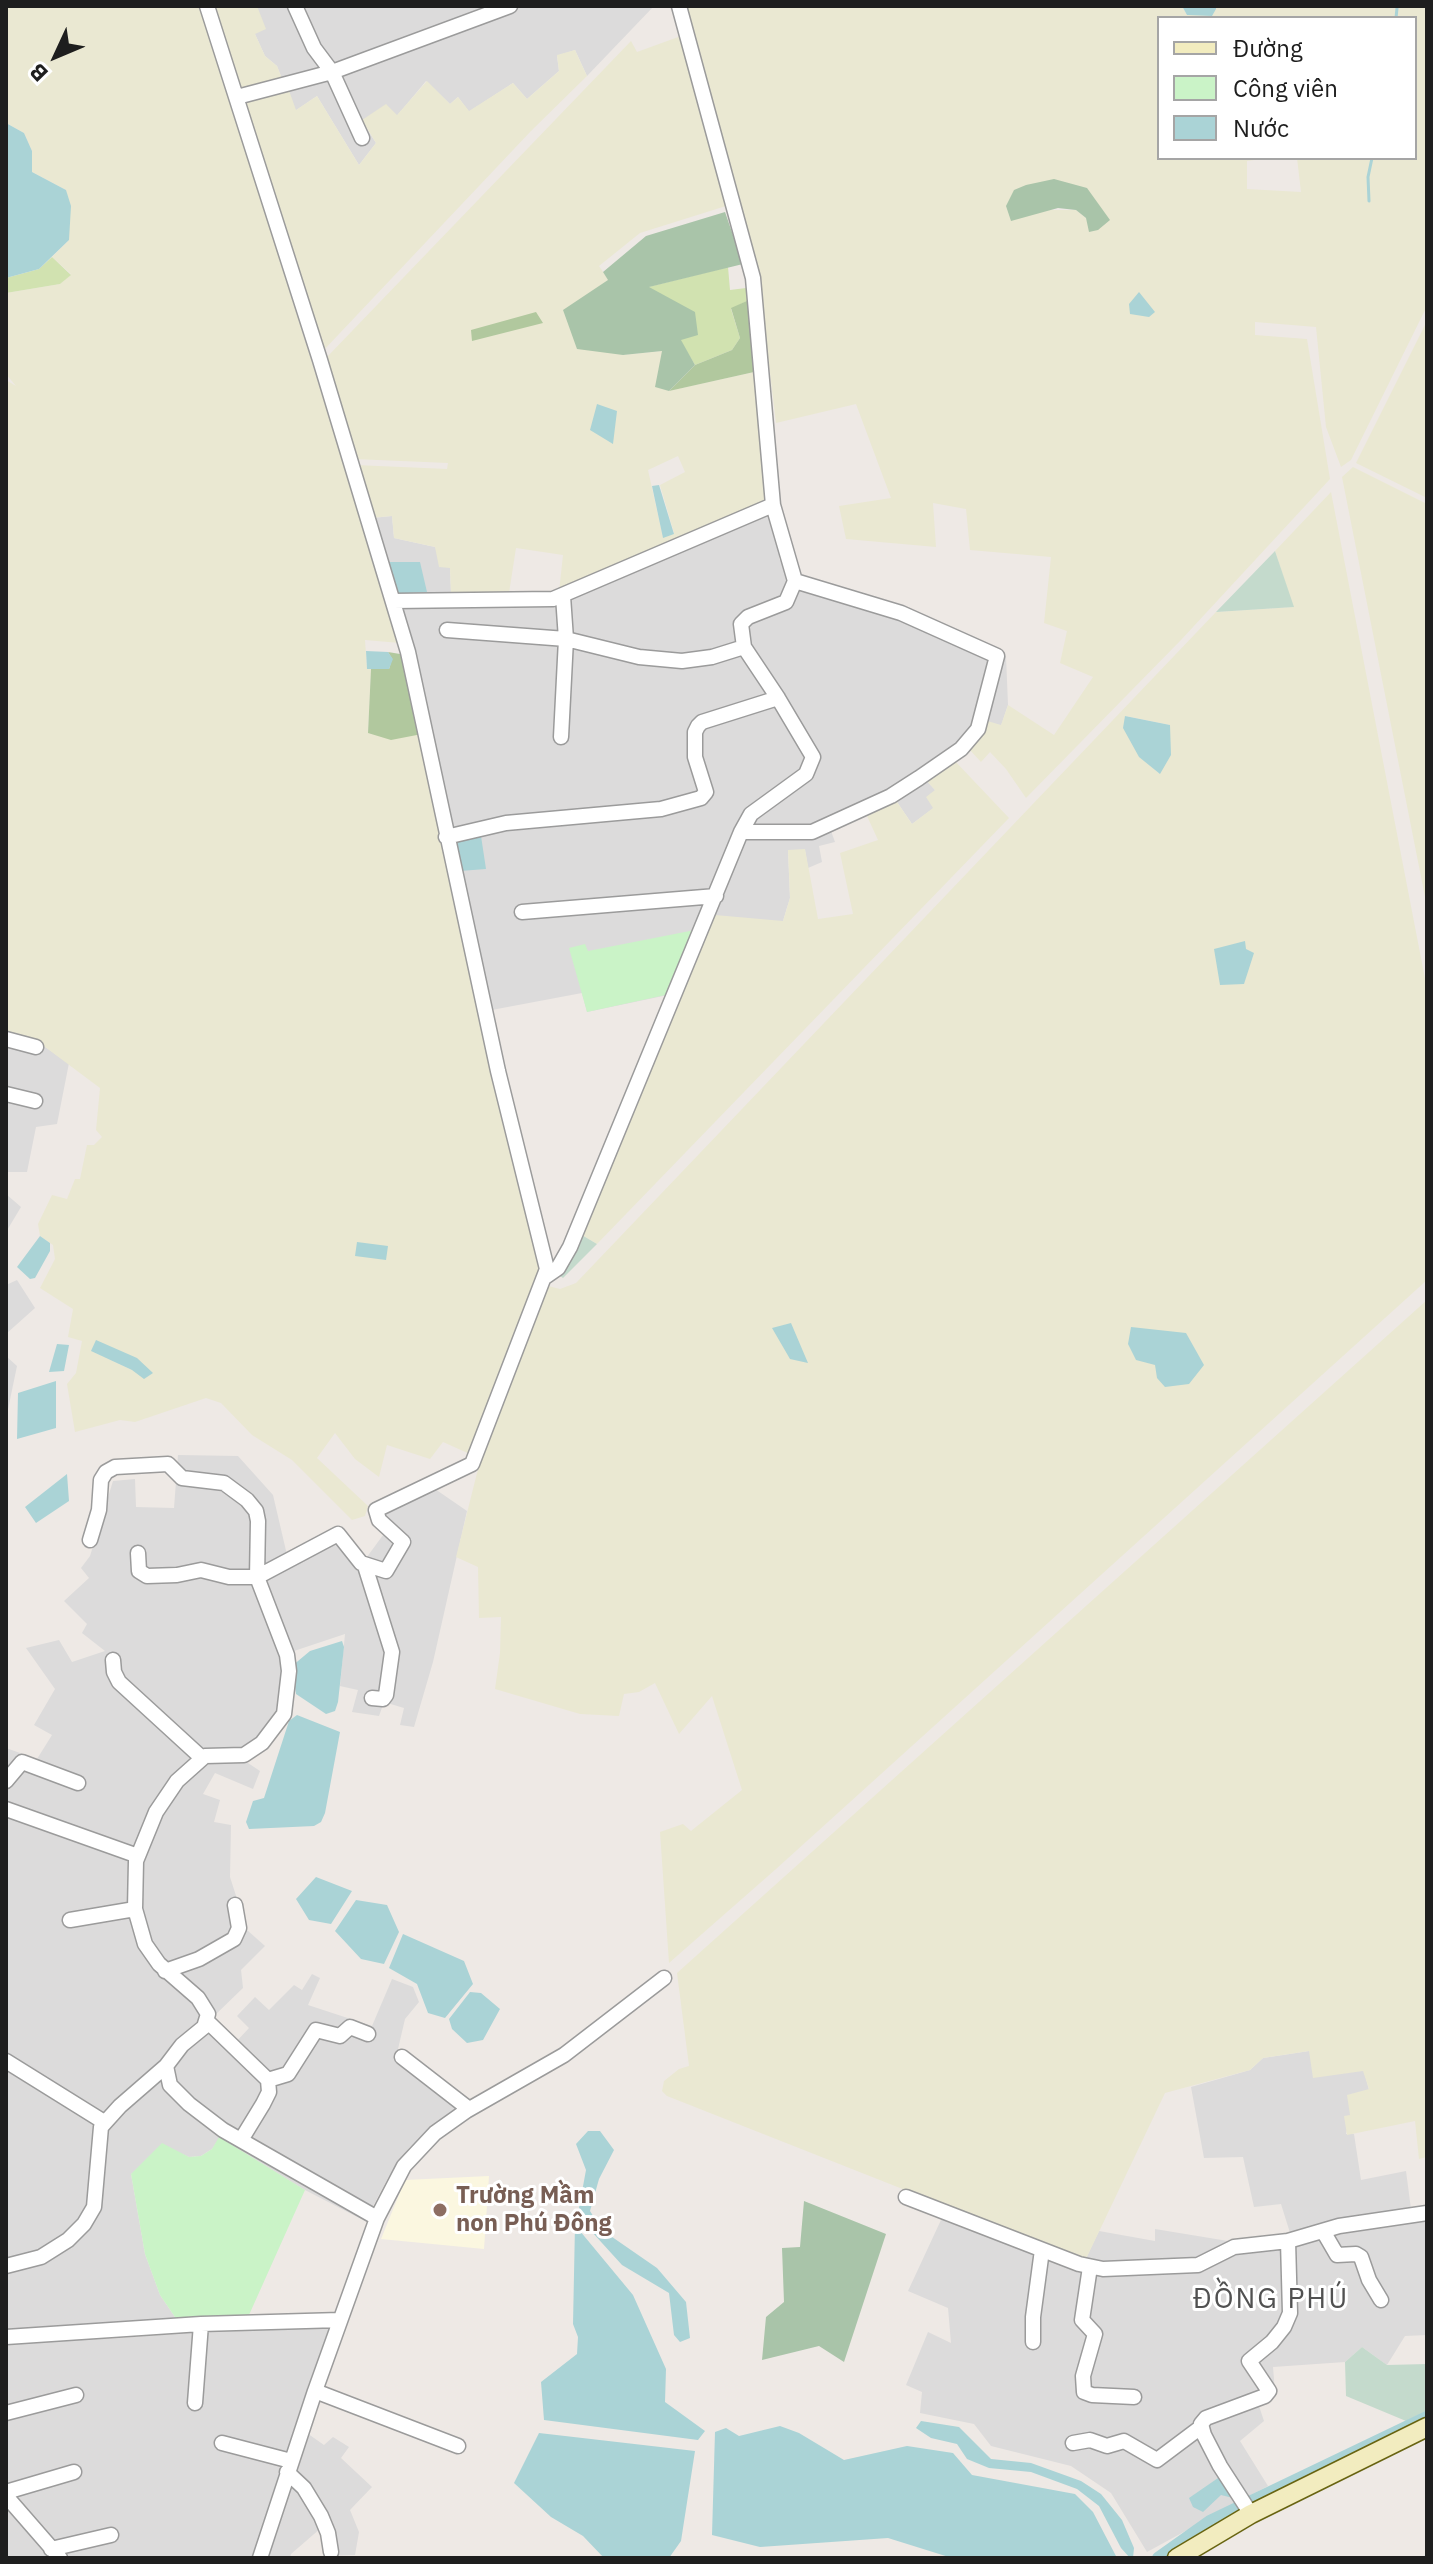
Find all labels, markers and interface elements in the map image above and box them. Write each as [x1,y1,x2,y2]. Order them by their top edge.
north arrow [16,16,96,96]
legend [1157,16,1417,160]
text: Đường [1233,32,1303,64]
text: B [23,58,54,88]
text: Công viên [1233,72,1338,104]
text: Nước [1233,112,1289,144]
place label: Trường Mầm non Phú Đông [456,2182,612,2238]
marker: Trường Mầm non Phú Đông [431,2201,449,2219]
district label: ĐỒNG PHÚ [1193,2283,1349,2317]

